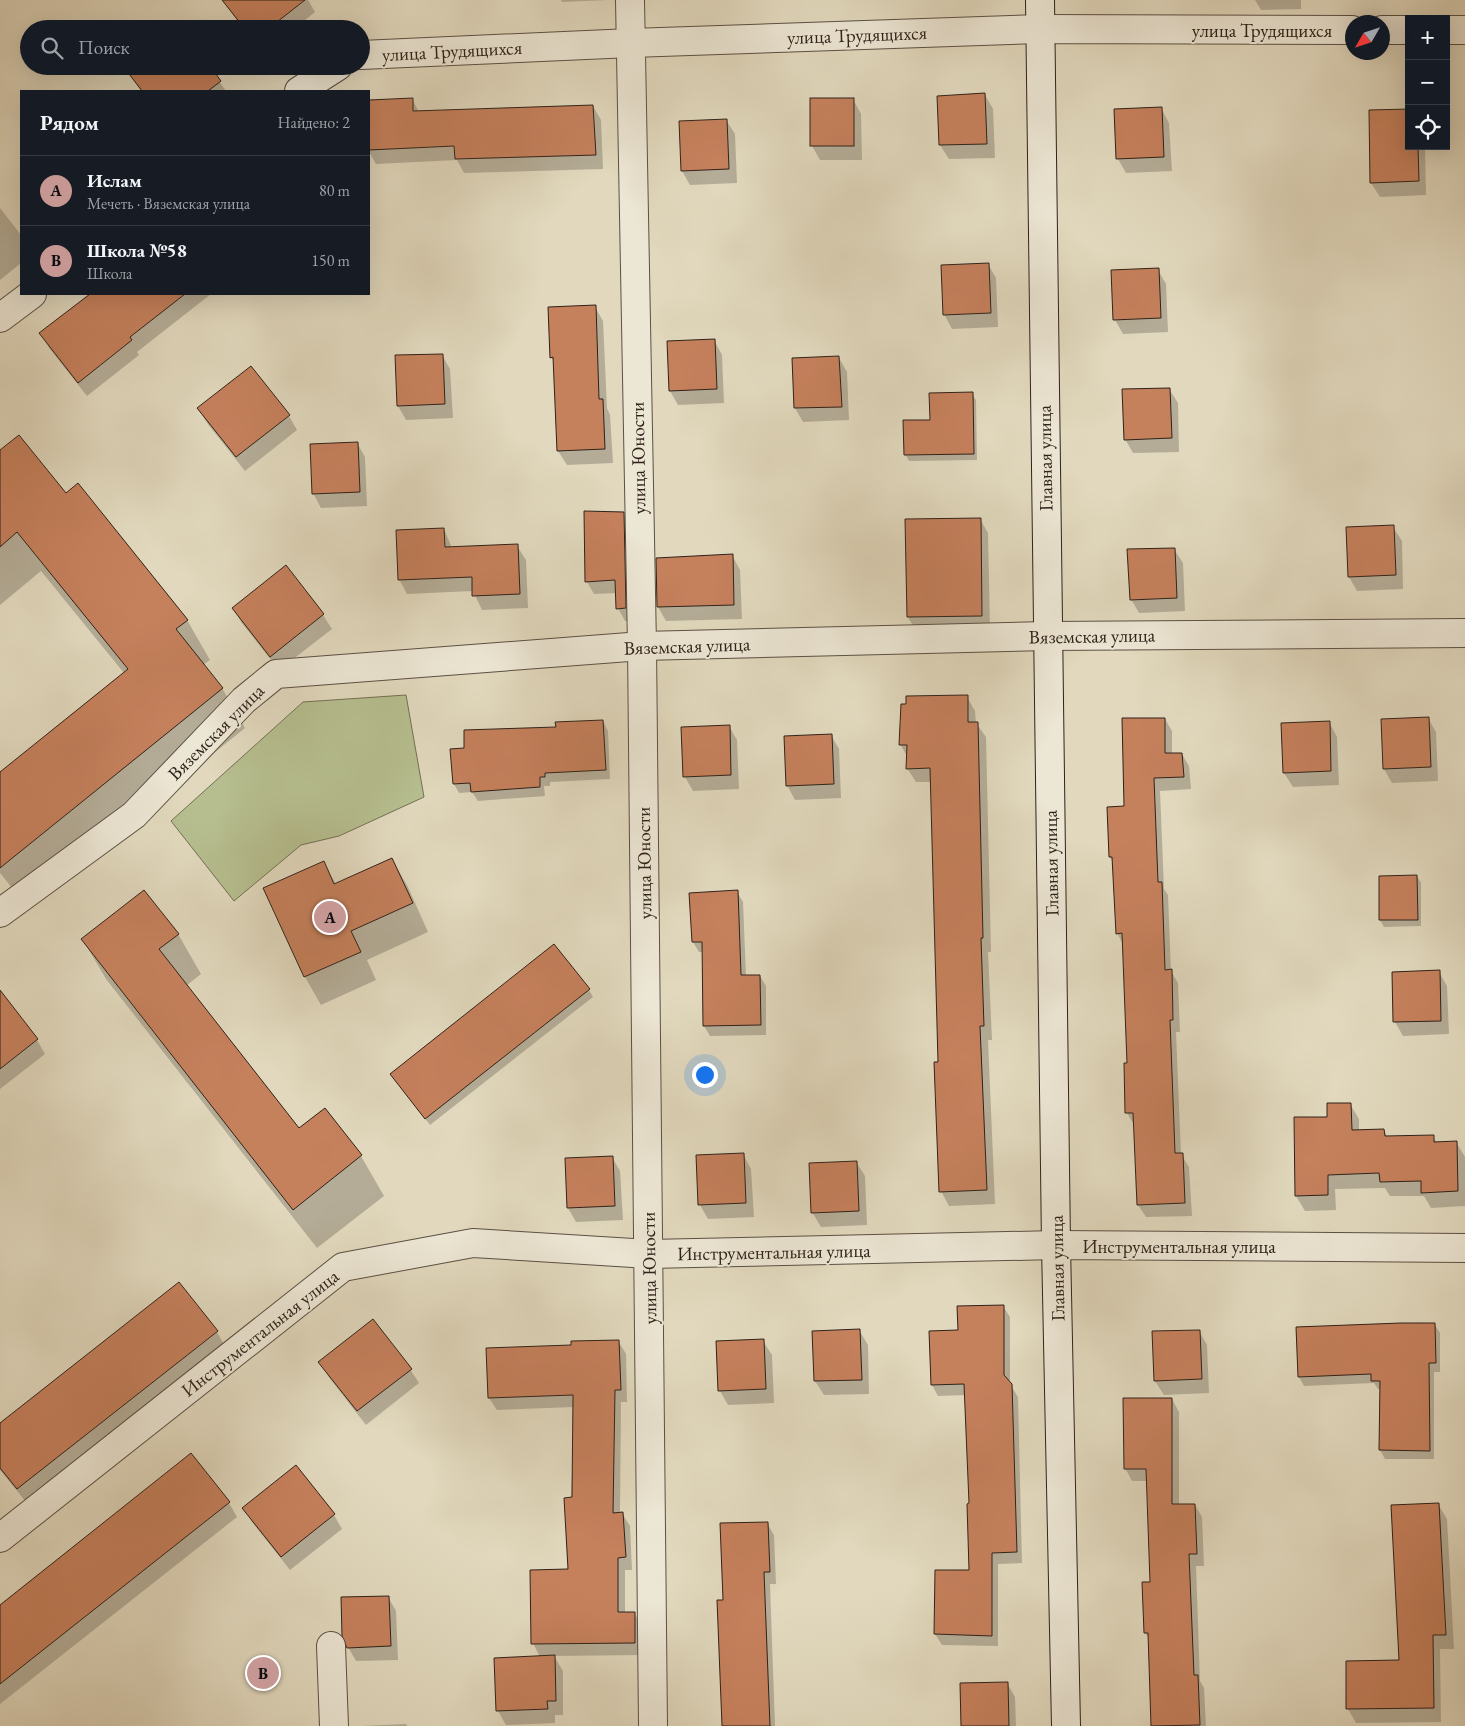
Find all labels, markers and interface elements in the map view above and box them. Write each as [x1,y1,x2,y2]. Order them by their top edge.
north arrow [1345,15,1390,60]
map controls [1405,15,1450,150]
button: + [1405,15,1450,60]
street label: улица Трудящихся [1192,18,1333,43]
search box [20,20,370,75]
street label: улица Трудящихся [786,20,928,50]
icon: search [38,34,66,62]
text: Поиск [78,35,130,60]
street label: улица Трудящихся [381,35,523,67]
button: − [1405,60,1450,105]
button: locate [1405,105,1450,150]
text: Рядом [40,109,99,136]
text: Найдено: 2 [278,112,350,133]
text: Ислам [87,168,142,193]
text: A [50,180,62,201]
text: 80 m [319,180,350,201]
text: Мечеть · Вяземская улица [87,193,250,214]
text: Школа №58 [87,238,187,263]
text: B [51,250,61,271]
text: 150 m [311,250,350,271]
text: Школа [87,263,132,284]
street label: улица Юности [625,402,651,514]
street label: Главная улица [1032,404,1058,511]
street label: Вяземская улица [1028,622,1156,650]
street label: Вяземская улица [623,631,751,661]
street label: Вяземская улица [162,678,270,786]
street label: улица Юности [631,807,657,919]
street label: Главная улица [1038,809,1064,916]
pin: A [314,898,346,936]
your location [692,1062,718,1088]
street label: улица Юности [636,1212,662,1324]
street label: Главная улица [1044,1214,1070,1321]
street label: Инструментальная улица [1082,1234,1276,1259]
street label: Инструментальная улица [677,1238,871,1266]
street label: Инструментальная улица [176,1263,344,1402]
pin: B [247,1654,279,1692]

